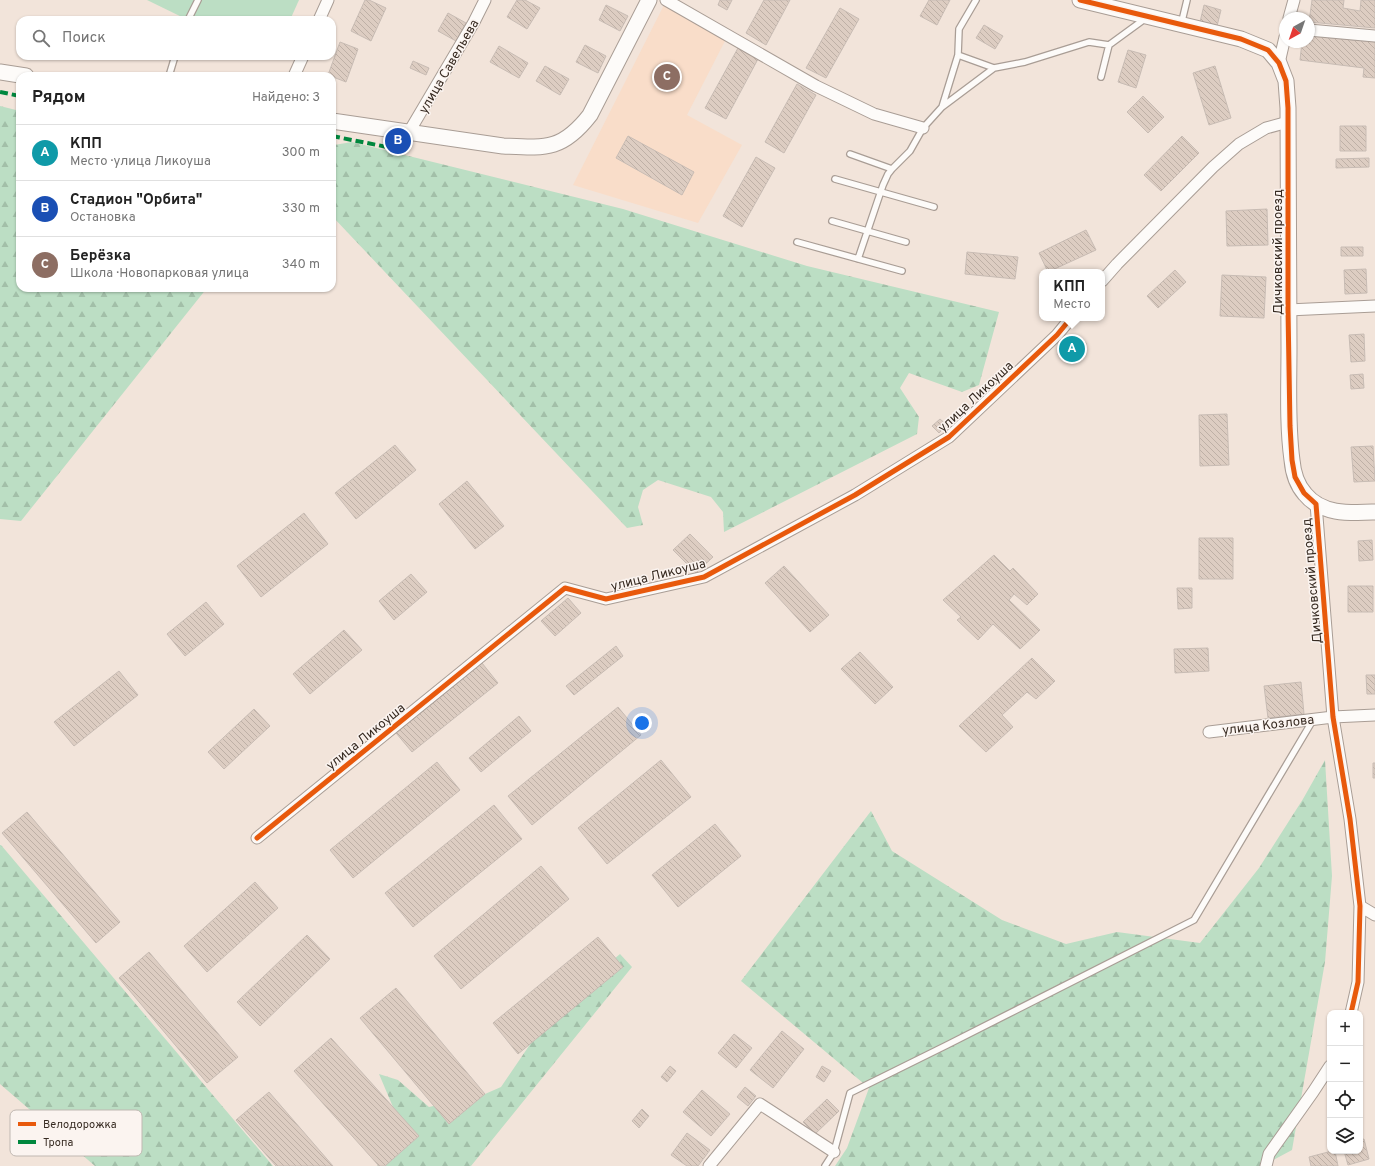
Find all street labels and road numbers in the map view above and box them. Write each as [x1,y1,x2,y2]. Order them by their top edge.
street label: улица Савельева [416,17,483,117]
street label: Дичковский проезд [1271,189,1287,315]
street label: улица Ликоуша [935,358,1017,436]
street label: Дичковский проезд [1300,517,1326,644]
street label: улица Ликоуша [609,556,708,595]
street label: улица Ликоуша [323,701,409,774]
street label: улица Козлова [1221,712,1315,740]

